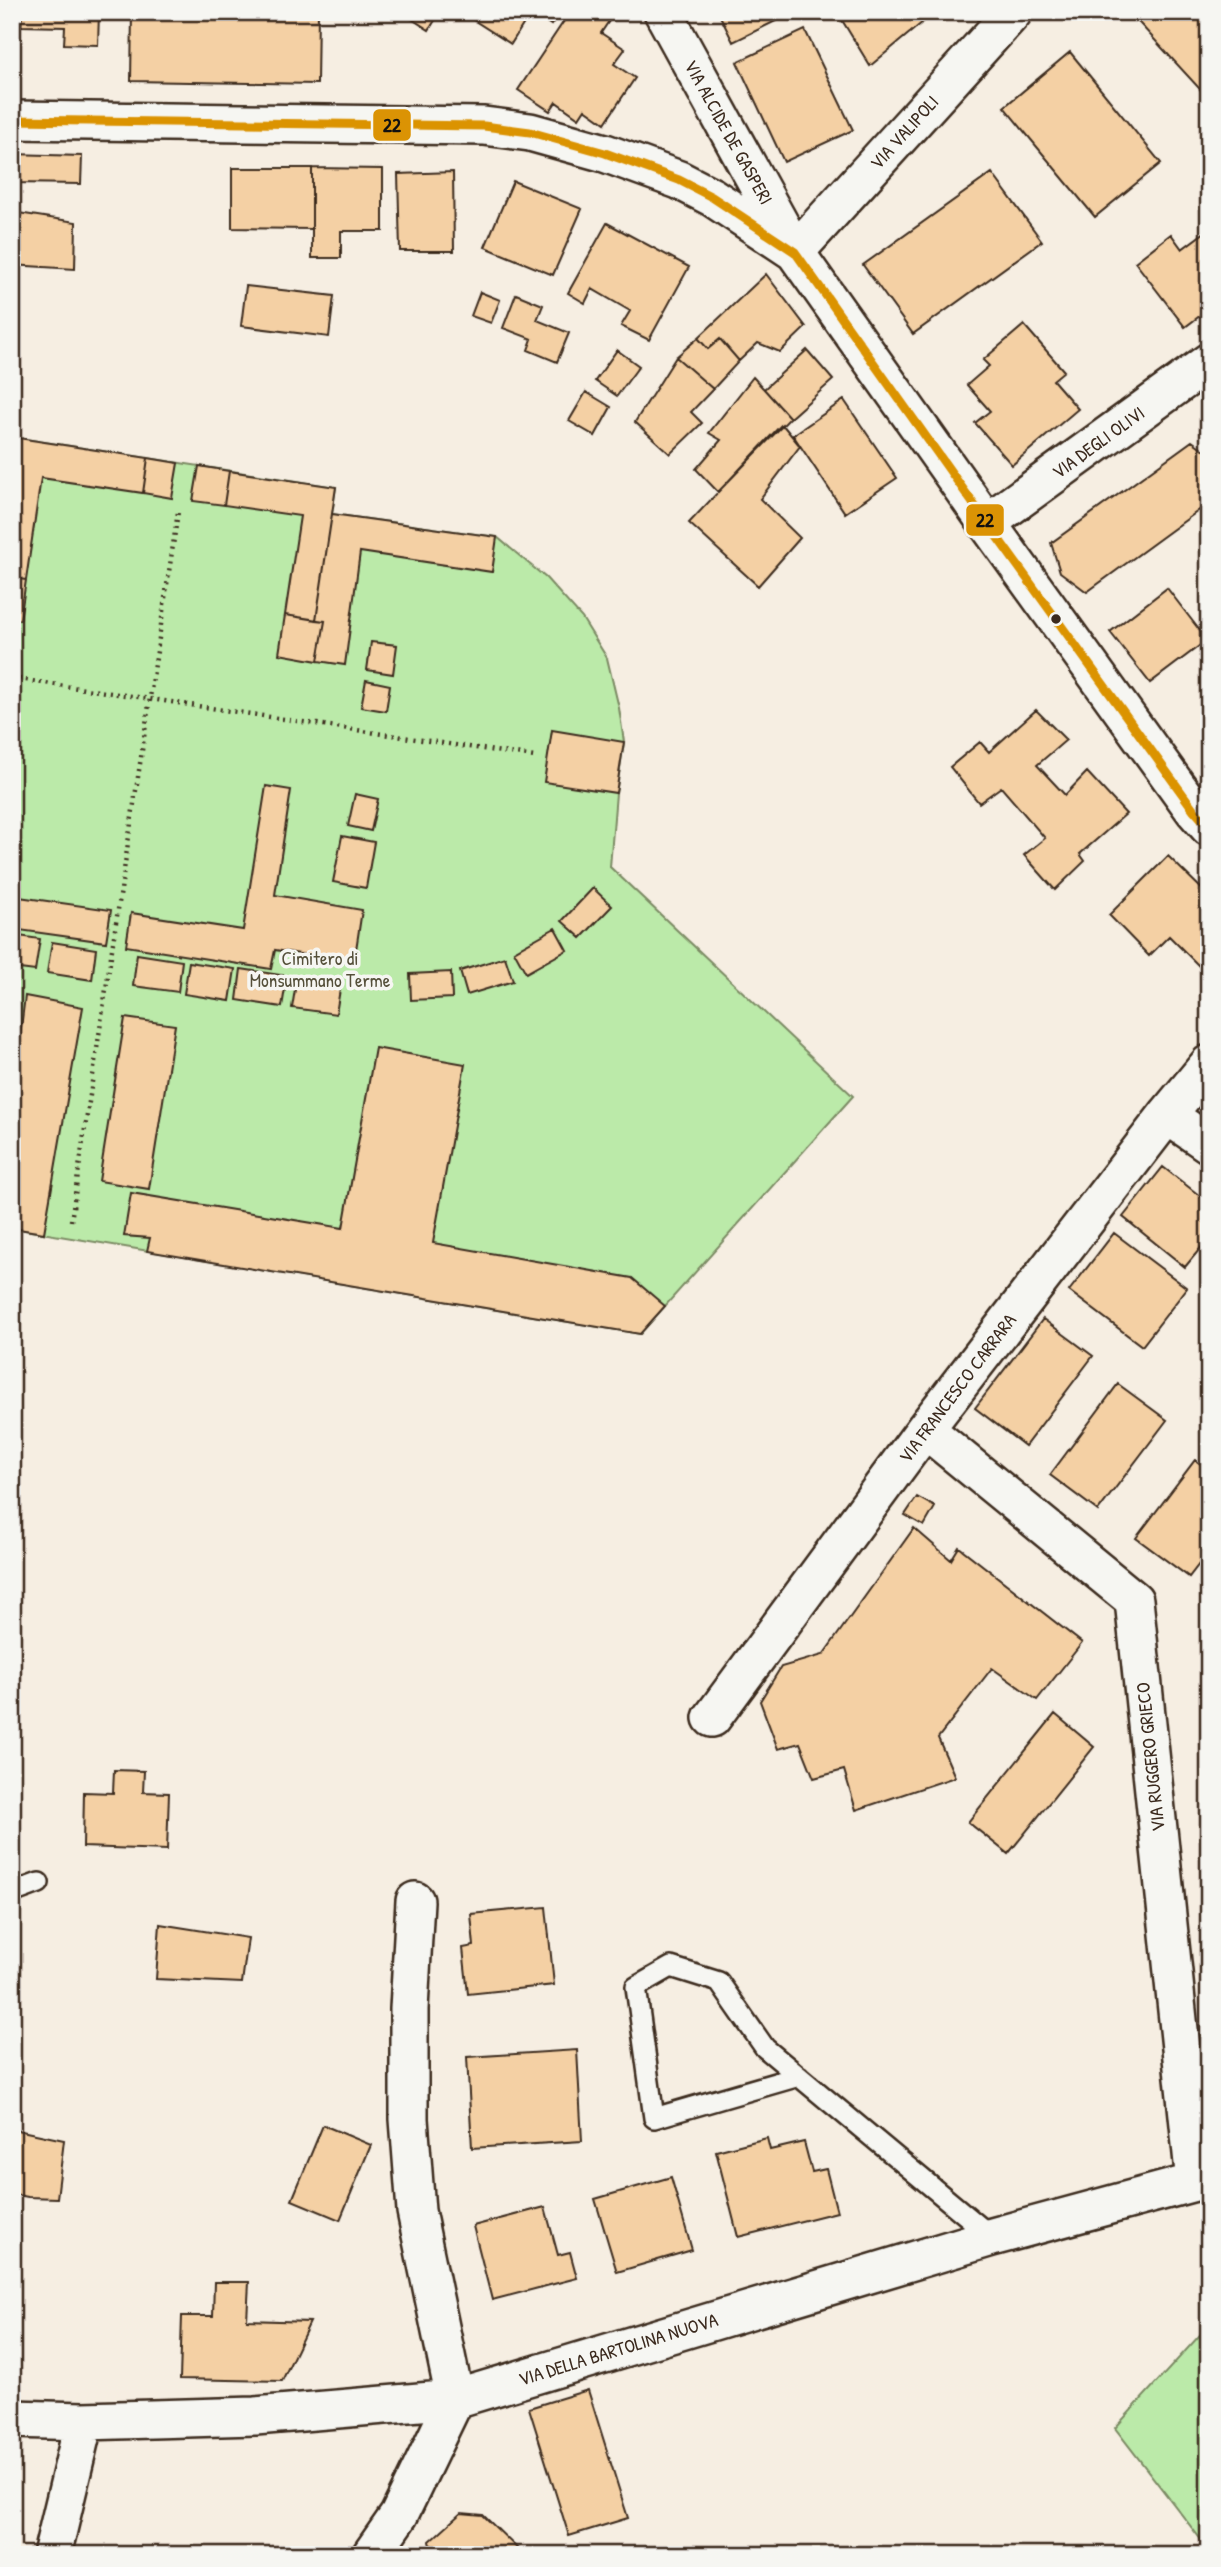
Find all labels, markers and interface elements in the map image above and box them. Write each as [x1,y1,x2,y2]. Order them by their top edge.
street label: VIA ALCIDE DE GASPERI [679,55,779,209]
street label: VIA VALIPOLI [864,89,944,175]
line badge: 22 [372,108,412,142]
text: 22 [383,112,401,138]
street label: VIA DEGLI OLIVI [1046,400,1150,484]
line badge: 22 [965,503,1005,537]
text: 22 [976,507,994,533]
unlabelled marker [1049,612,1063,626]
park label: Cimitero di Monsummano Terme [250,945,391,993]
street label: VIA FRANCESCO CARRARA [892,1308,1022,1468]
street label: VIA RUGGERO GRIECO [1129,1681,1171,1833]
street label: VIA DELLA BARTOLINA NUOVA [515,2306,721,2392]

